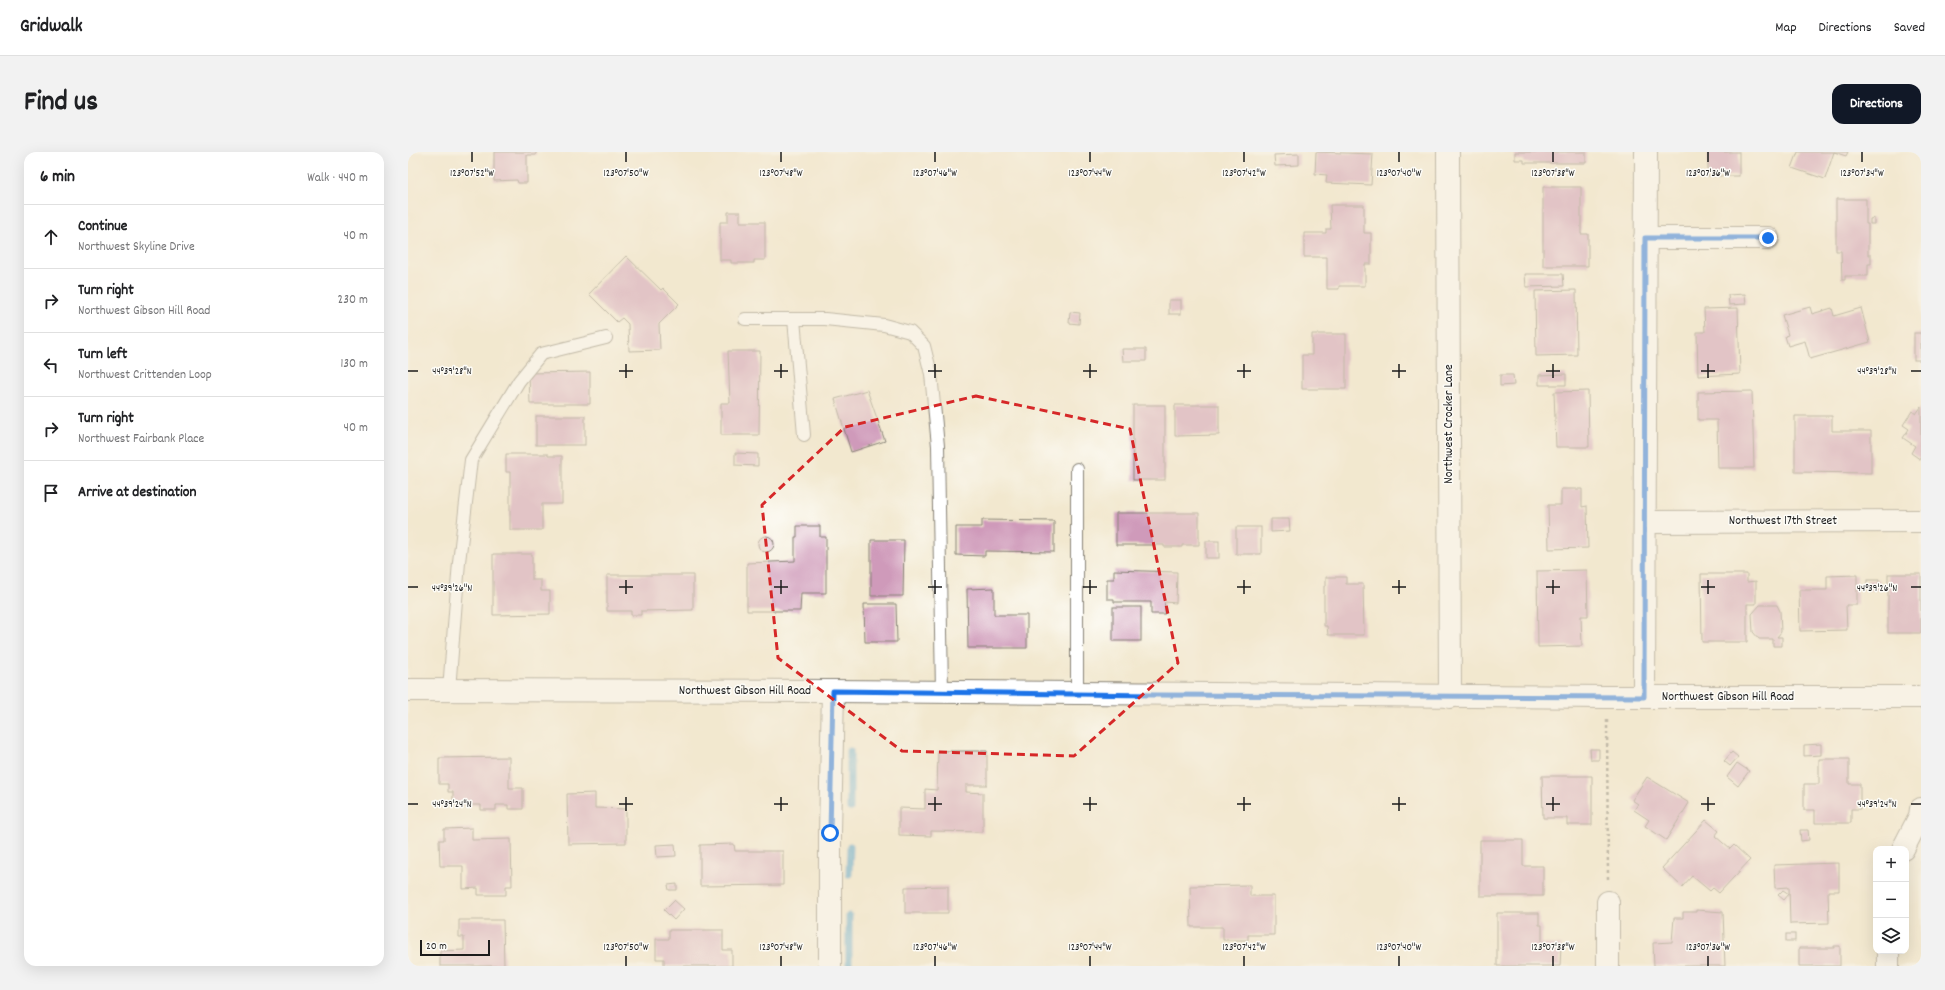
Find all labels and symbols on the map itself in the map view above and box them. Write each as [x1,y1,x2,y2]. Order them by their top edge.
text: 123°07'52"W [450,167,494,181]
text: 123°07'50"W [604,167,649,181]
text: 123°07'48"W [760,167,803,181]
text: 123°07'46"W [913,167,957,181]
text: 123°07'44"W [1068,167,1112,181]
text: 123°07'42"W [1222,167,1266,181]
text: 123°07'40"W [1377,167,1421,181]
text: 123°07'38"W [1531,167,1575,181]
text: 123°07'36"W [1686,167,1730,181]
text: 123°07'34"W [1840,167,1884,181]
route end [1759,229,1777,247]
street label: Northwest Crocker Lane [1440,364,1459,484]
text: 44°39'28"N [432,365,472,379]
text: 44°39'28"N [1857,365,1897,379]
street label: Northwest 17th Street [1729,512,1837,531]
text: 44°39'26"N [432,582,472,596]
text: 44°39'26"N [1857,582,1897,596]
street label: Northwest Gibson Hill Road [679,682,811,701]
street label: Northwest Gibson Hill Road [1662,688,1794,707]
text: 44°39'24"N [432,798,472,812]
text: 44°39'24"N [1857,798,1897,812]
route start [821,824,839,842]
scale bar [420,938,490,957]
text: 123°07'50"W [604,941,649,955]
text: 123°07'48"W [760,941,803,955]
text: 123°07'46"W [913,941,957,955]
text: 123°07'44"W [1068,941,1112,955]
text: 123°07'42"W [1222,941,1266,955]
text: 123°07'40"W [1377,941,1421,955]
text: 123°07'38"W [1531,941,1575,955]
text: 123°07'36"W [1686,941,1730,955]

